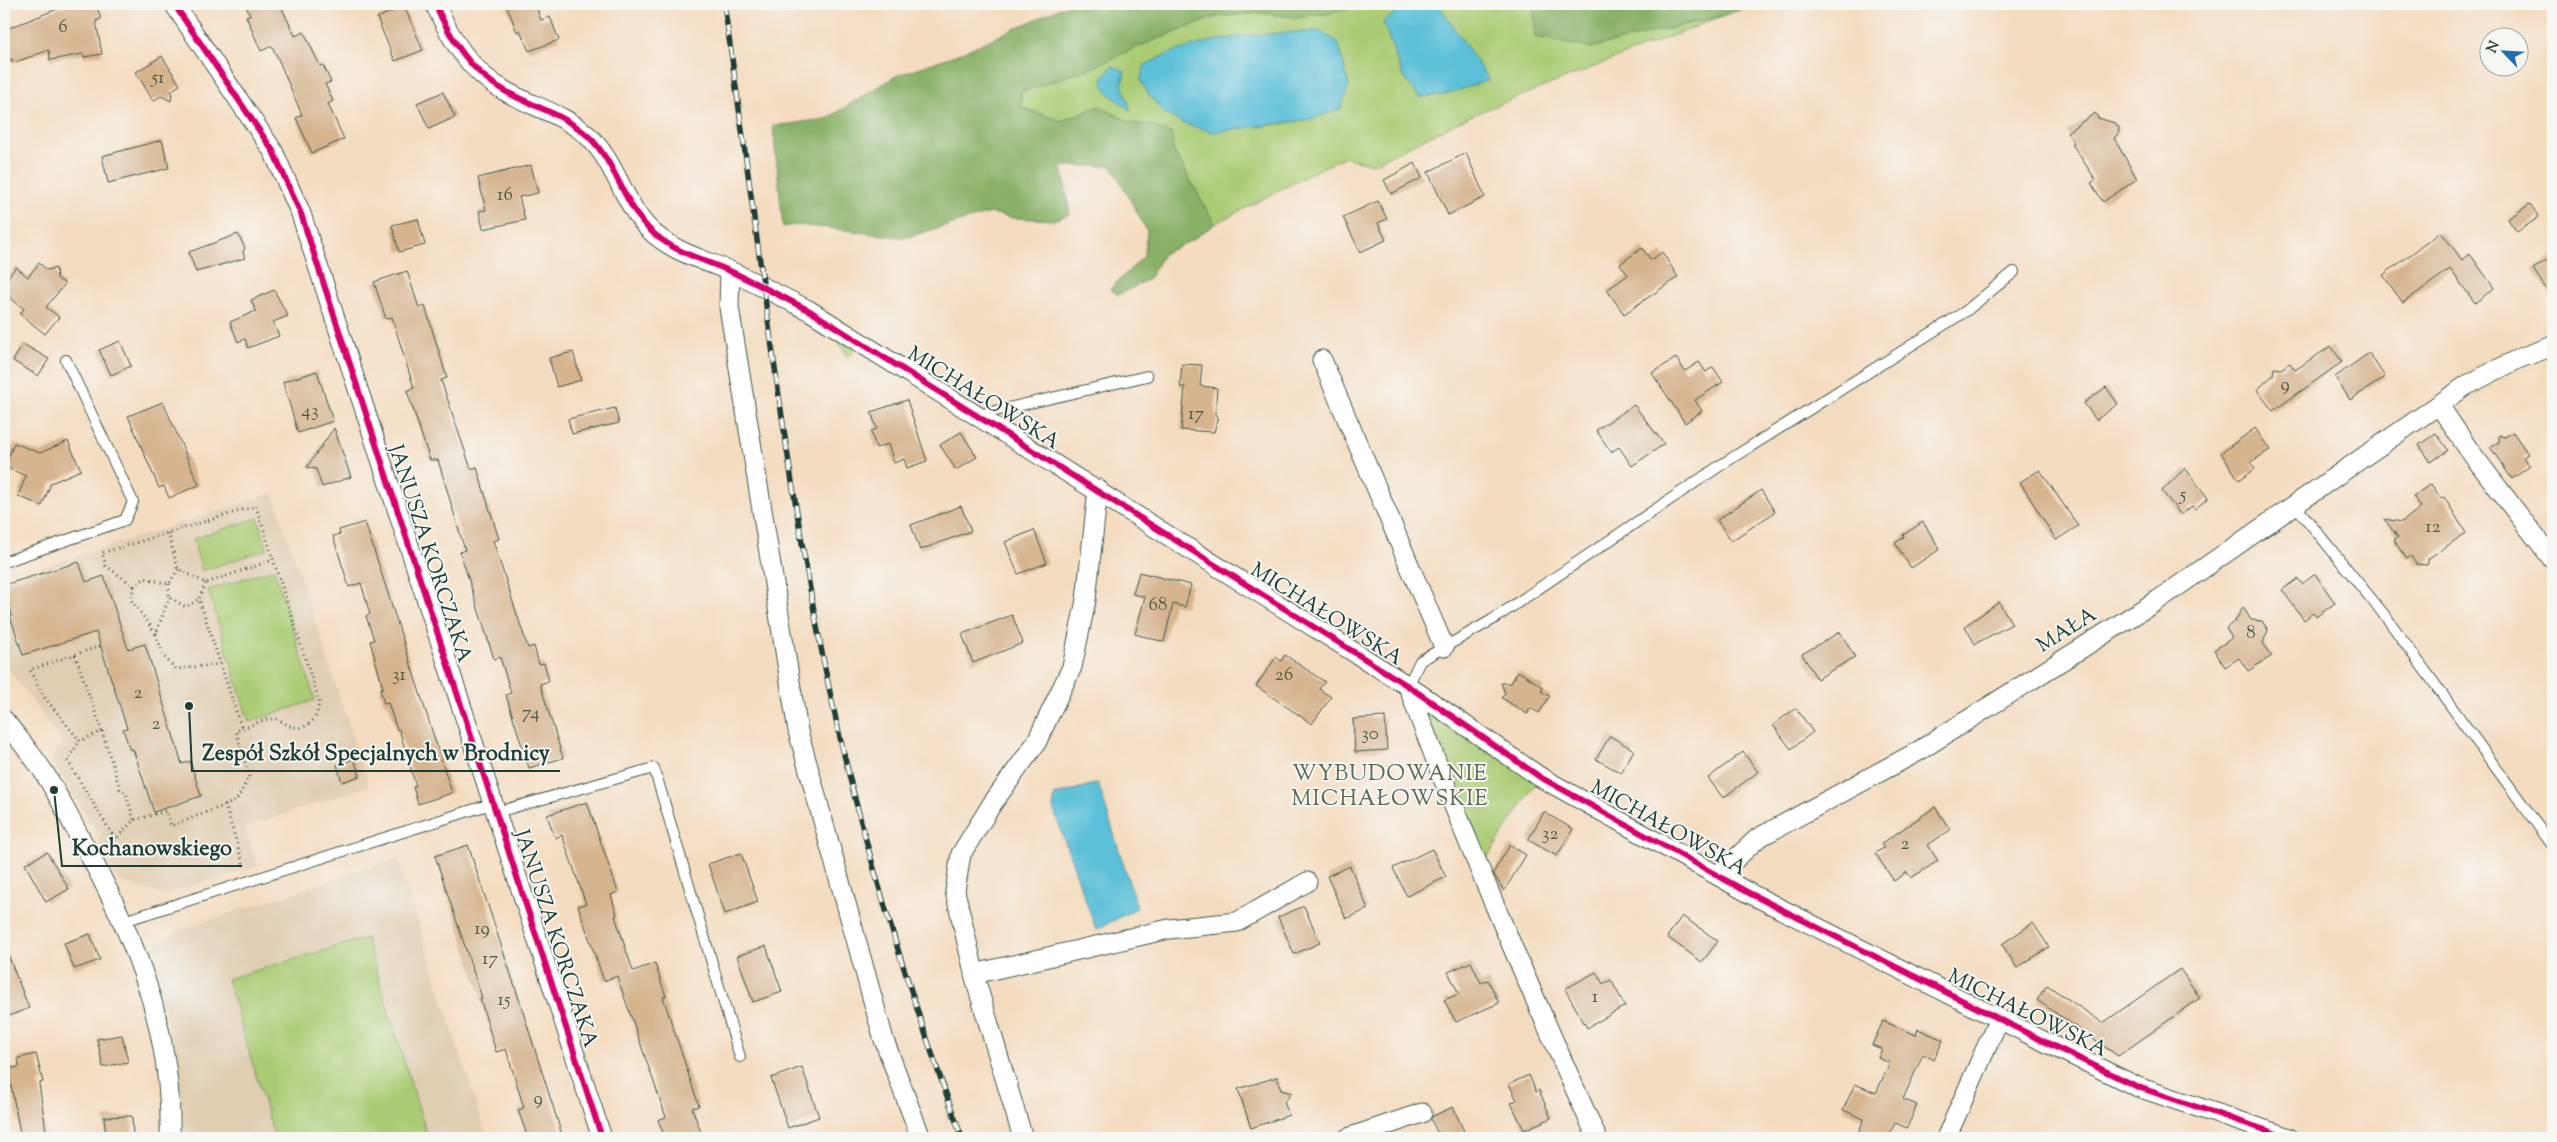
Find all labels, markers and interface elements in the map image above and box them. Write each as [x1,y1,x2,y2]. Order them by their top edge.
house number: 6 [58,14,68,41]
north arrow [2480,28,2530,78]
text: N [2483,38,2505,57]
house number: 51 [151,65,165,92]
house number: 16 [497,182,513,209]
street label: MICHAŁOWSKA [901,340,1065,458]
house number: 9 [2280,372,2290,399]
house number: 43 [301,398,319,425]
house number: 17 [1188,401,1204,428]
street label: JANUSZA KORCZAKA [379,440,478,667]
house number: 5 [2179,482,2187,509]
house number: 12 [2425,514,2441,541]
street label: MICHAŁOWSKA [1244,556,1408,674]
house number: 68 [1149,592,1167,619]
street label: MAŁA [2031,601,2103,661]
house number: 8 [2246,620,2256,647]
house number: 31 [392,662,407,689]
house number: 26 [1275,662,1293,689]
house number: 2 [134,680,143,707]
house number: 74 [522,700,540,727]
house number: 2 [152,711,161,738]
house number: 30 [1361,721,1379,748]
callout: Zespół Szkół Specjalnych w Brodnicy [192,734,560,771]
text: Zespół Szkół Specjalnych w Brodnicy [202,739,550,771]
district label: WYBUDOWANIE MICHAŁOWSKIE [1291,759,1489,816]
street label: MICHAŁOWSKA [1584,774,1752,884]
house number: 32 [1542,821,1558,848]
street label: JANUSZA KORCZAKA [505,825,604,1052]
callout: Kochanowskiego [62,829,242,866]
house number: 2 [1901,831,1910,858]
text: Kochanowskiego [72,834,232,866]
house number: 19 [474,916,490,943]
house number: 17 [482,946,498,973]
street label: MICHAŁOWSKA [1942,962,2112,1066]
house number: 1 [1592,984,1599,1011]
house number: 15 [498,987,511,1014]
house number: 9 [533,1086,543,1113]

